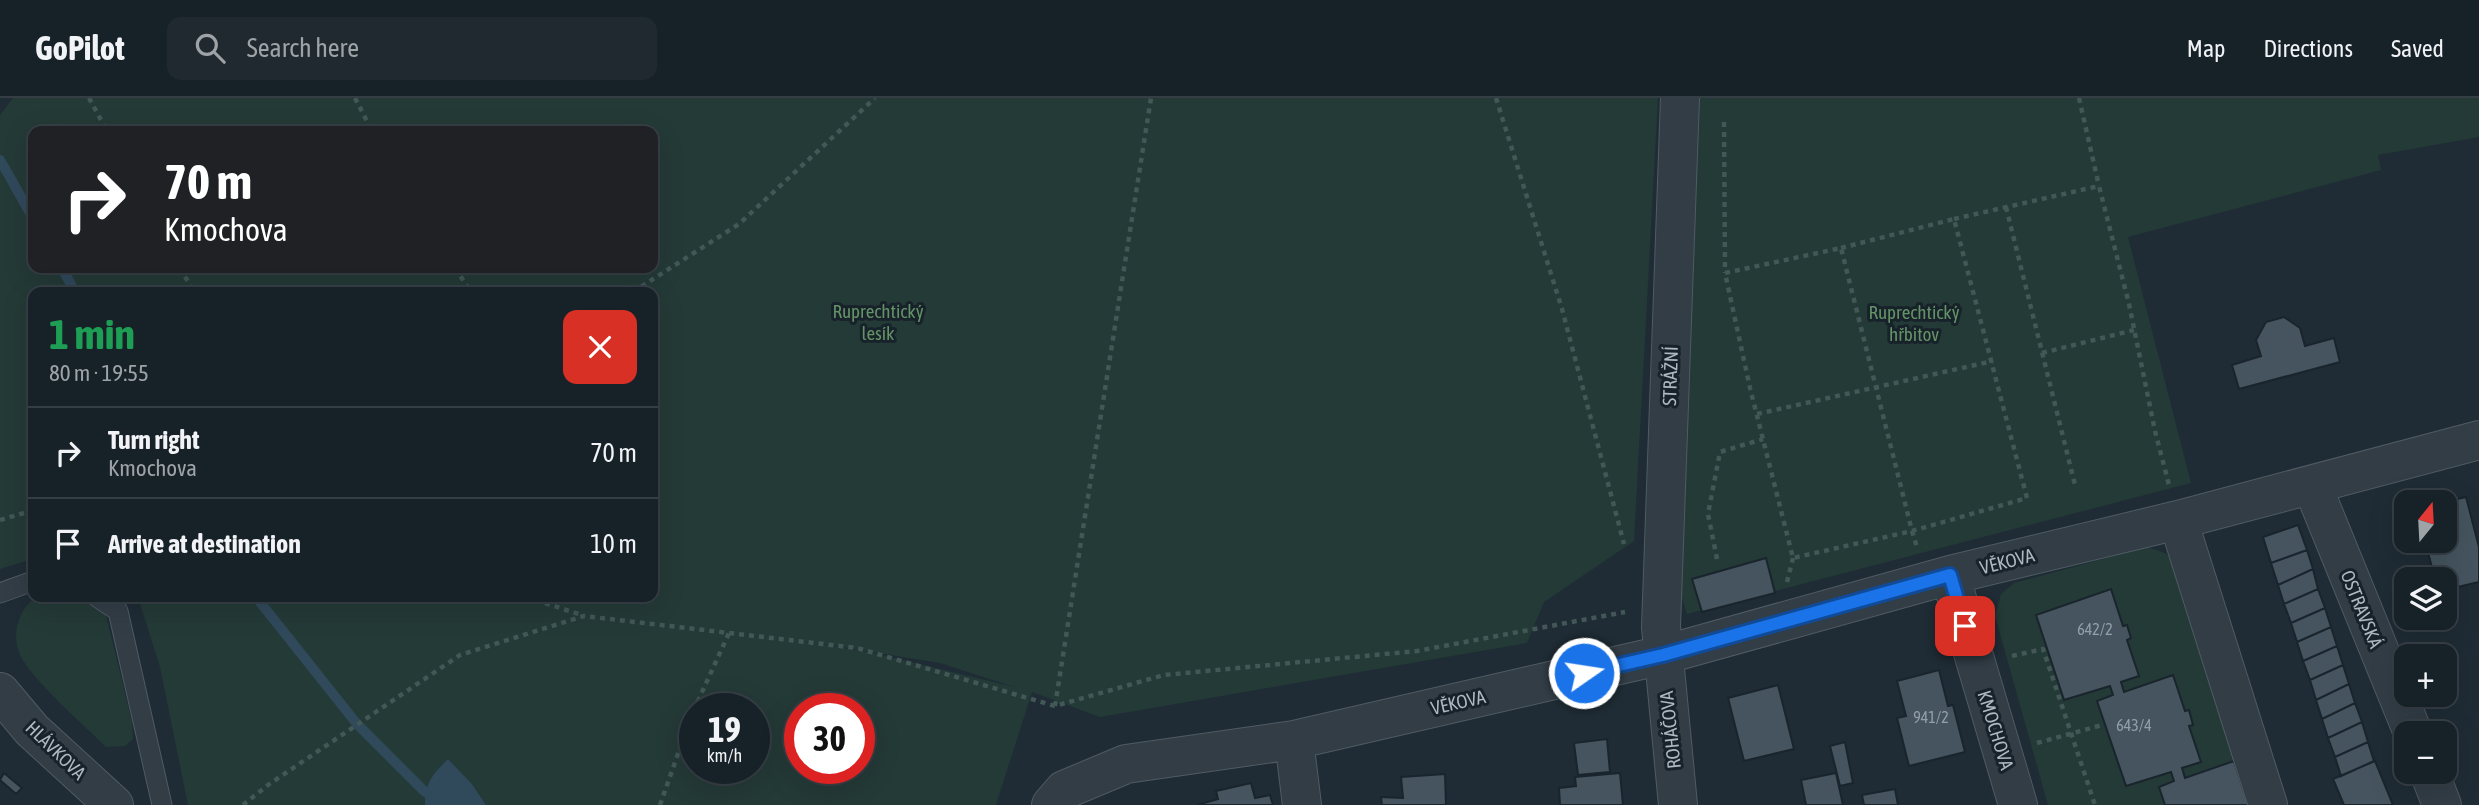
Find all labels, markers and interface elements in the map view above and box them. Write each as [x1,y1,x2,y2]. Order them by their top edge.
search box [167,17,657,80]
text: GoPilot [35,29,125,67]
icon: search [191,29,229,67]
text: Search here [247,33,359,63]
text: Map [2187,35,2225,62]
text: Directions [2263,35,2353,62]
text: Saved [2391,35,2444,62]
text: 70 m [164,153,252,209]
icon: right [49,154,140,245]
text: Kmochova [164,211,288,248]
park label: Ruprechtický lesík [832,300,924,344]
park label: Ruprechtický hřbitov [1868,301,1960,345]
text: 1 min [49,310,135,358]
button: close [563,310,637,384]
street label: STRÁŽNÍ [1658,346,1682,406]
text: 80 m · 19:55 [49,360,149,386]
text: Turn right [108,425,199,455]
icon: right [49,434,87,472]
text: 70 m [590,438,637,468]
text: Kmochova [108,455,197,481]
north arrow [2394,490,2457,553]
map controls [2394,490,2457,784]
icon: arrive [49,525,87,563]
text: Arrive at destination [108,529,301,559]
text: 10 m [590,529,637,559]
street label: VĚKOVA [1978,543,2037,578]
street label: OSTRAVSKÁ [2336,567,2388,652]
button: layers [2394,567,2457,630]
pin [1935,596,1995,656]
icon: arrive [1946,607,1984,645]
house number: 642/2 [2077,620,2113,638]
position arrow [1547,636,1621,710]
button: + [2394,644,2457,707]
street label: VĚKOVA [1429,685,1488,719]
street label: KMOCHOVA [1974,688,2019,773]
street label: ROHÁČOVA [1655,689,1685,770]
speed limit sign: 30 [784,693,875,784]
house number: 941/2 [1913,708,1949,726]
text: 19 [708,709,741,749]
street label: HLÁVKOVA [22,716,91,784]
house number: 643/4 [2116,716,2152,734]
button: − [2394,721,2457,784]
text: km/h [707,745,742,766]

